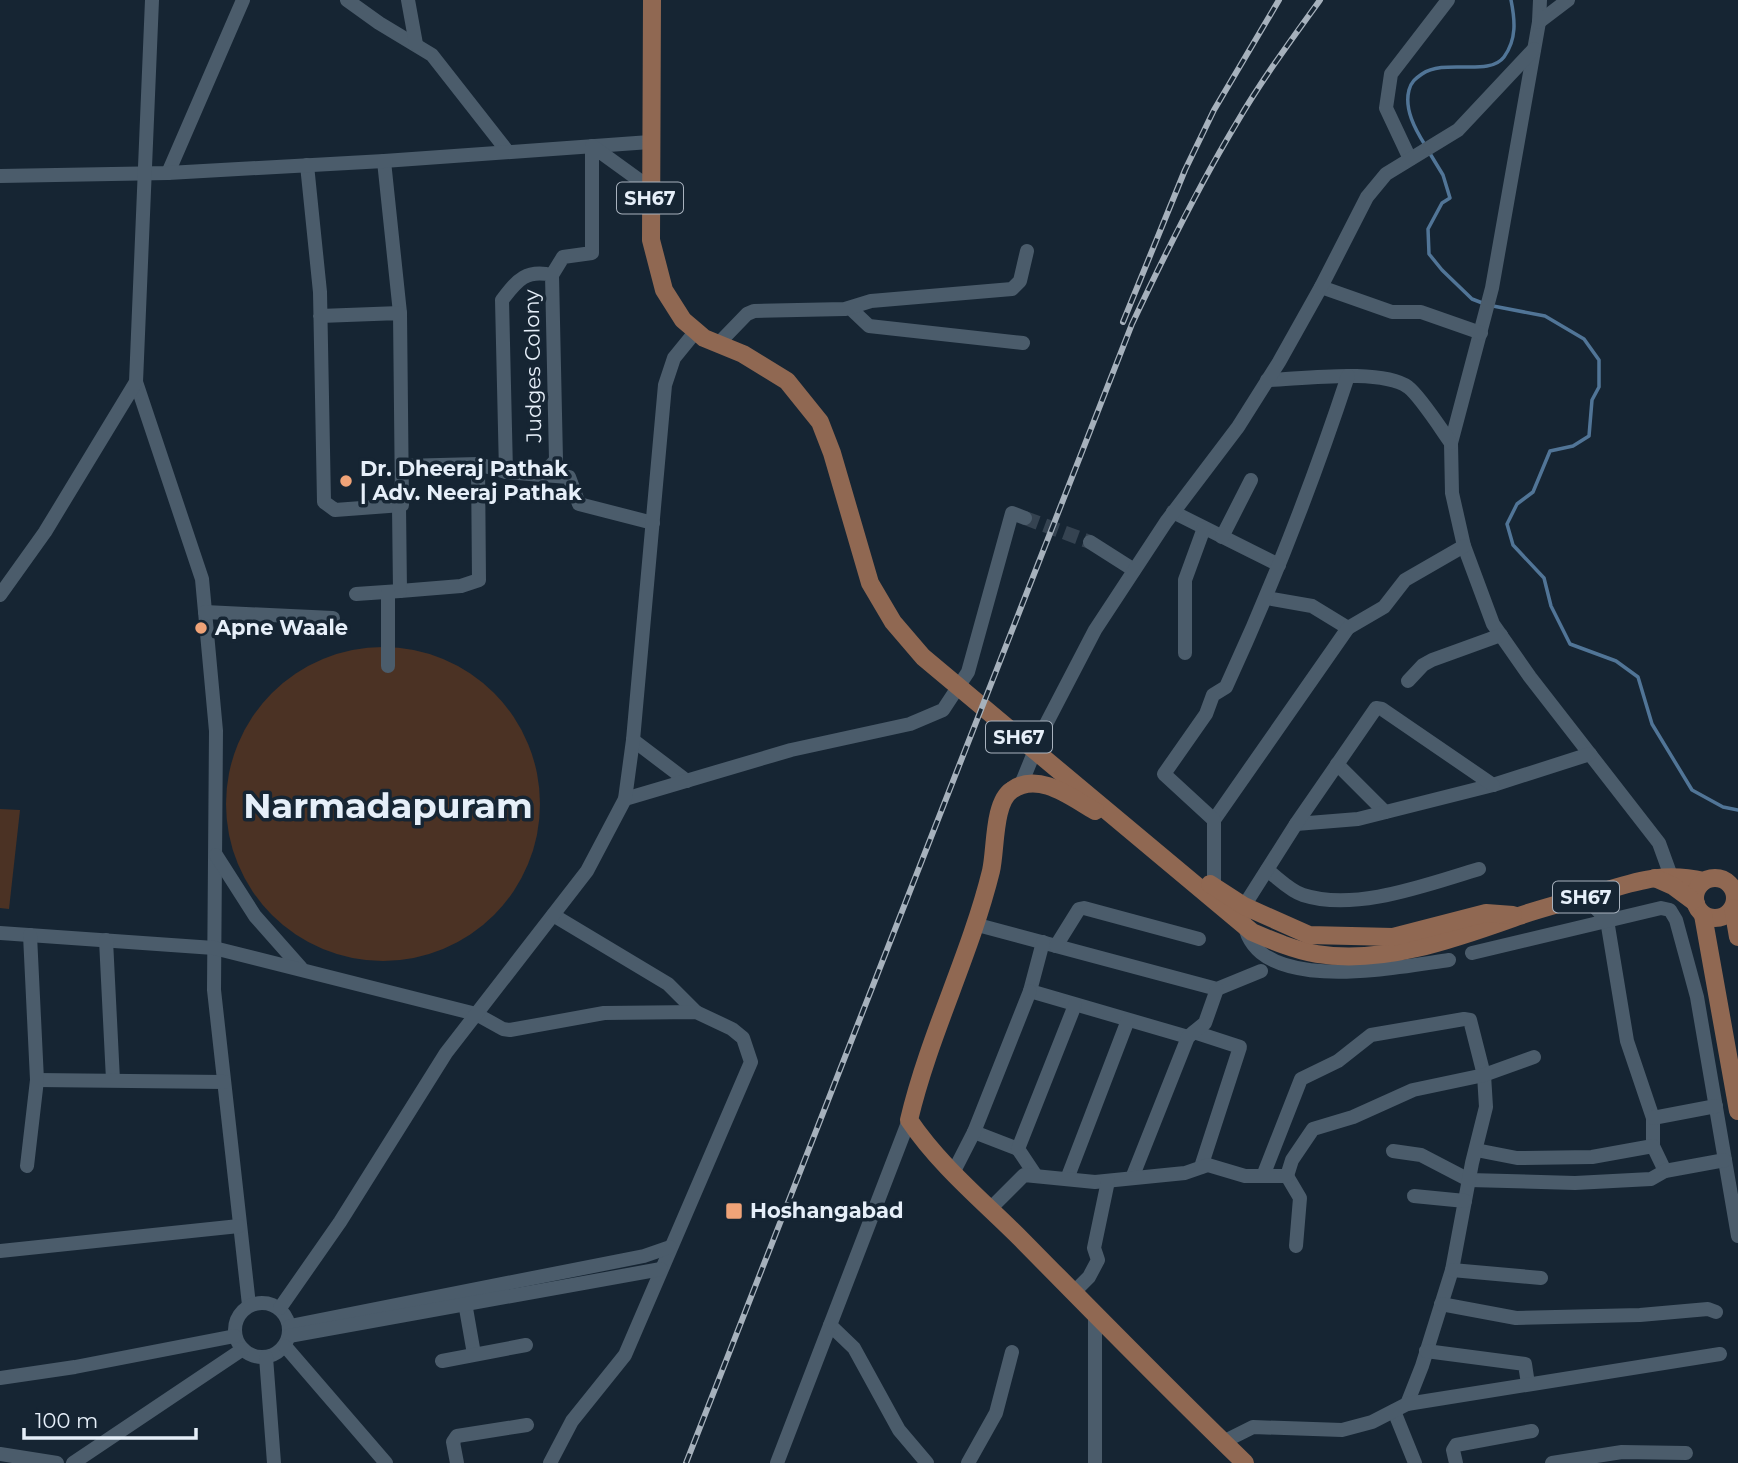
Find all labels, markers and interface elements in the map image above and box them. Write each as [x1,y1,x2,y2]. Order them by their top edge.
road number: SH67 [617,182,683,214]
street label: Judges Colony [519,289,546,444]
place label: Dr. Dheeraj Pathak | Adv. Neeraj Pathak [360,456,582,505]
marker: Dr. Dheeraj Pathak | Adv. Neeraj Pathak [338,473,354,489]
place label: Apne Waale [214,615,348,640]
marker: Apne Waale [193,620,209,636]
road number: SH67 [986,722,1052,752]
district label: Narmadapuram [243,784,533,827]
road number: SH67 [1553,882,1619,912]
place label: Hoshangabad [750,1198,903,1223]
marker: Hoshangabad [724,1201,744,1221]
scale bar [24,1396,196,1440]
text: 100 m [35,1408,98,1433]

